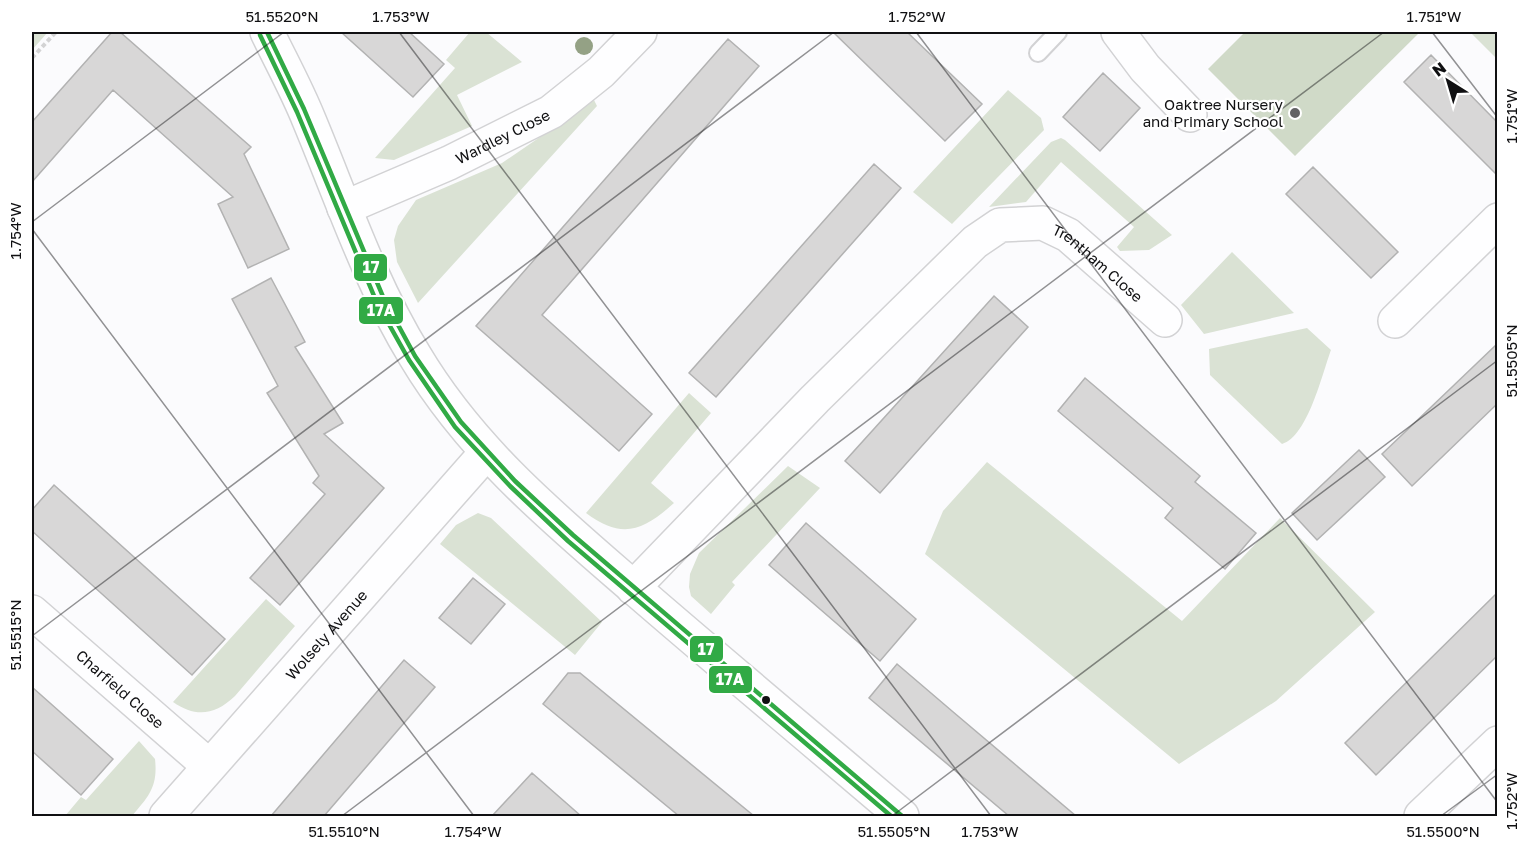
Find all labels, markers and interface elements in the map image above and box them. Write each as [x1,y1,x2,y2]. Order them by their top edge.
text: 51.5520°N [245,7,319,25]
text: 1.753°W [372,7,430,25]
text: 1.752°W [888,7,946,25]
text: 1.751°W [1407,7,1461,25]
north arrow [1418,51,1478,111]
text: N [1428,57,1450,81]
text: 1.751°W [1502,89,1520,143]
place label: Oaktree Nursery and Primary School [1143,95,1284,130]
street label: Wardley Close [452,105,553,167]
marker: Oaktree Nursery and Primary School [1288,106,1302,120]
text: 1.754°W [6,202,24,260]
street label: Trentham Close [1050,220,1147,306]
line badge: 17 [353,253,388,282]
text: 17 [363,257,380,277]
line badge: 17A [358,296,404,325]
text: 17A [367,300,396,320]
text: 51.5505°N [1502,324,1520,398]
street label: Wolsely Avenue [282,586,371,683]
text: 51.5515°N [6,599,24,671]
line badge: 17 [689,635,724,663]
text: 17 [698,639,715,659]
street label: Charfield Close [73,646,168,732]
line badge: 17A [708,665,753,694]
text: 17A [716,669,745,689]
unlabelled marker [760,694,772,706]
text: 1.752°W [1502,772,1520,830]
text: 51.5510°N [308,822,380,840]
text: 1.754°W [444,822,502,840]
text: 51.5505°N [857,822,931,840]
text: 1.753°W [961,822,1019,840]
text: 51.5500°N [1406,822,1480,840]

